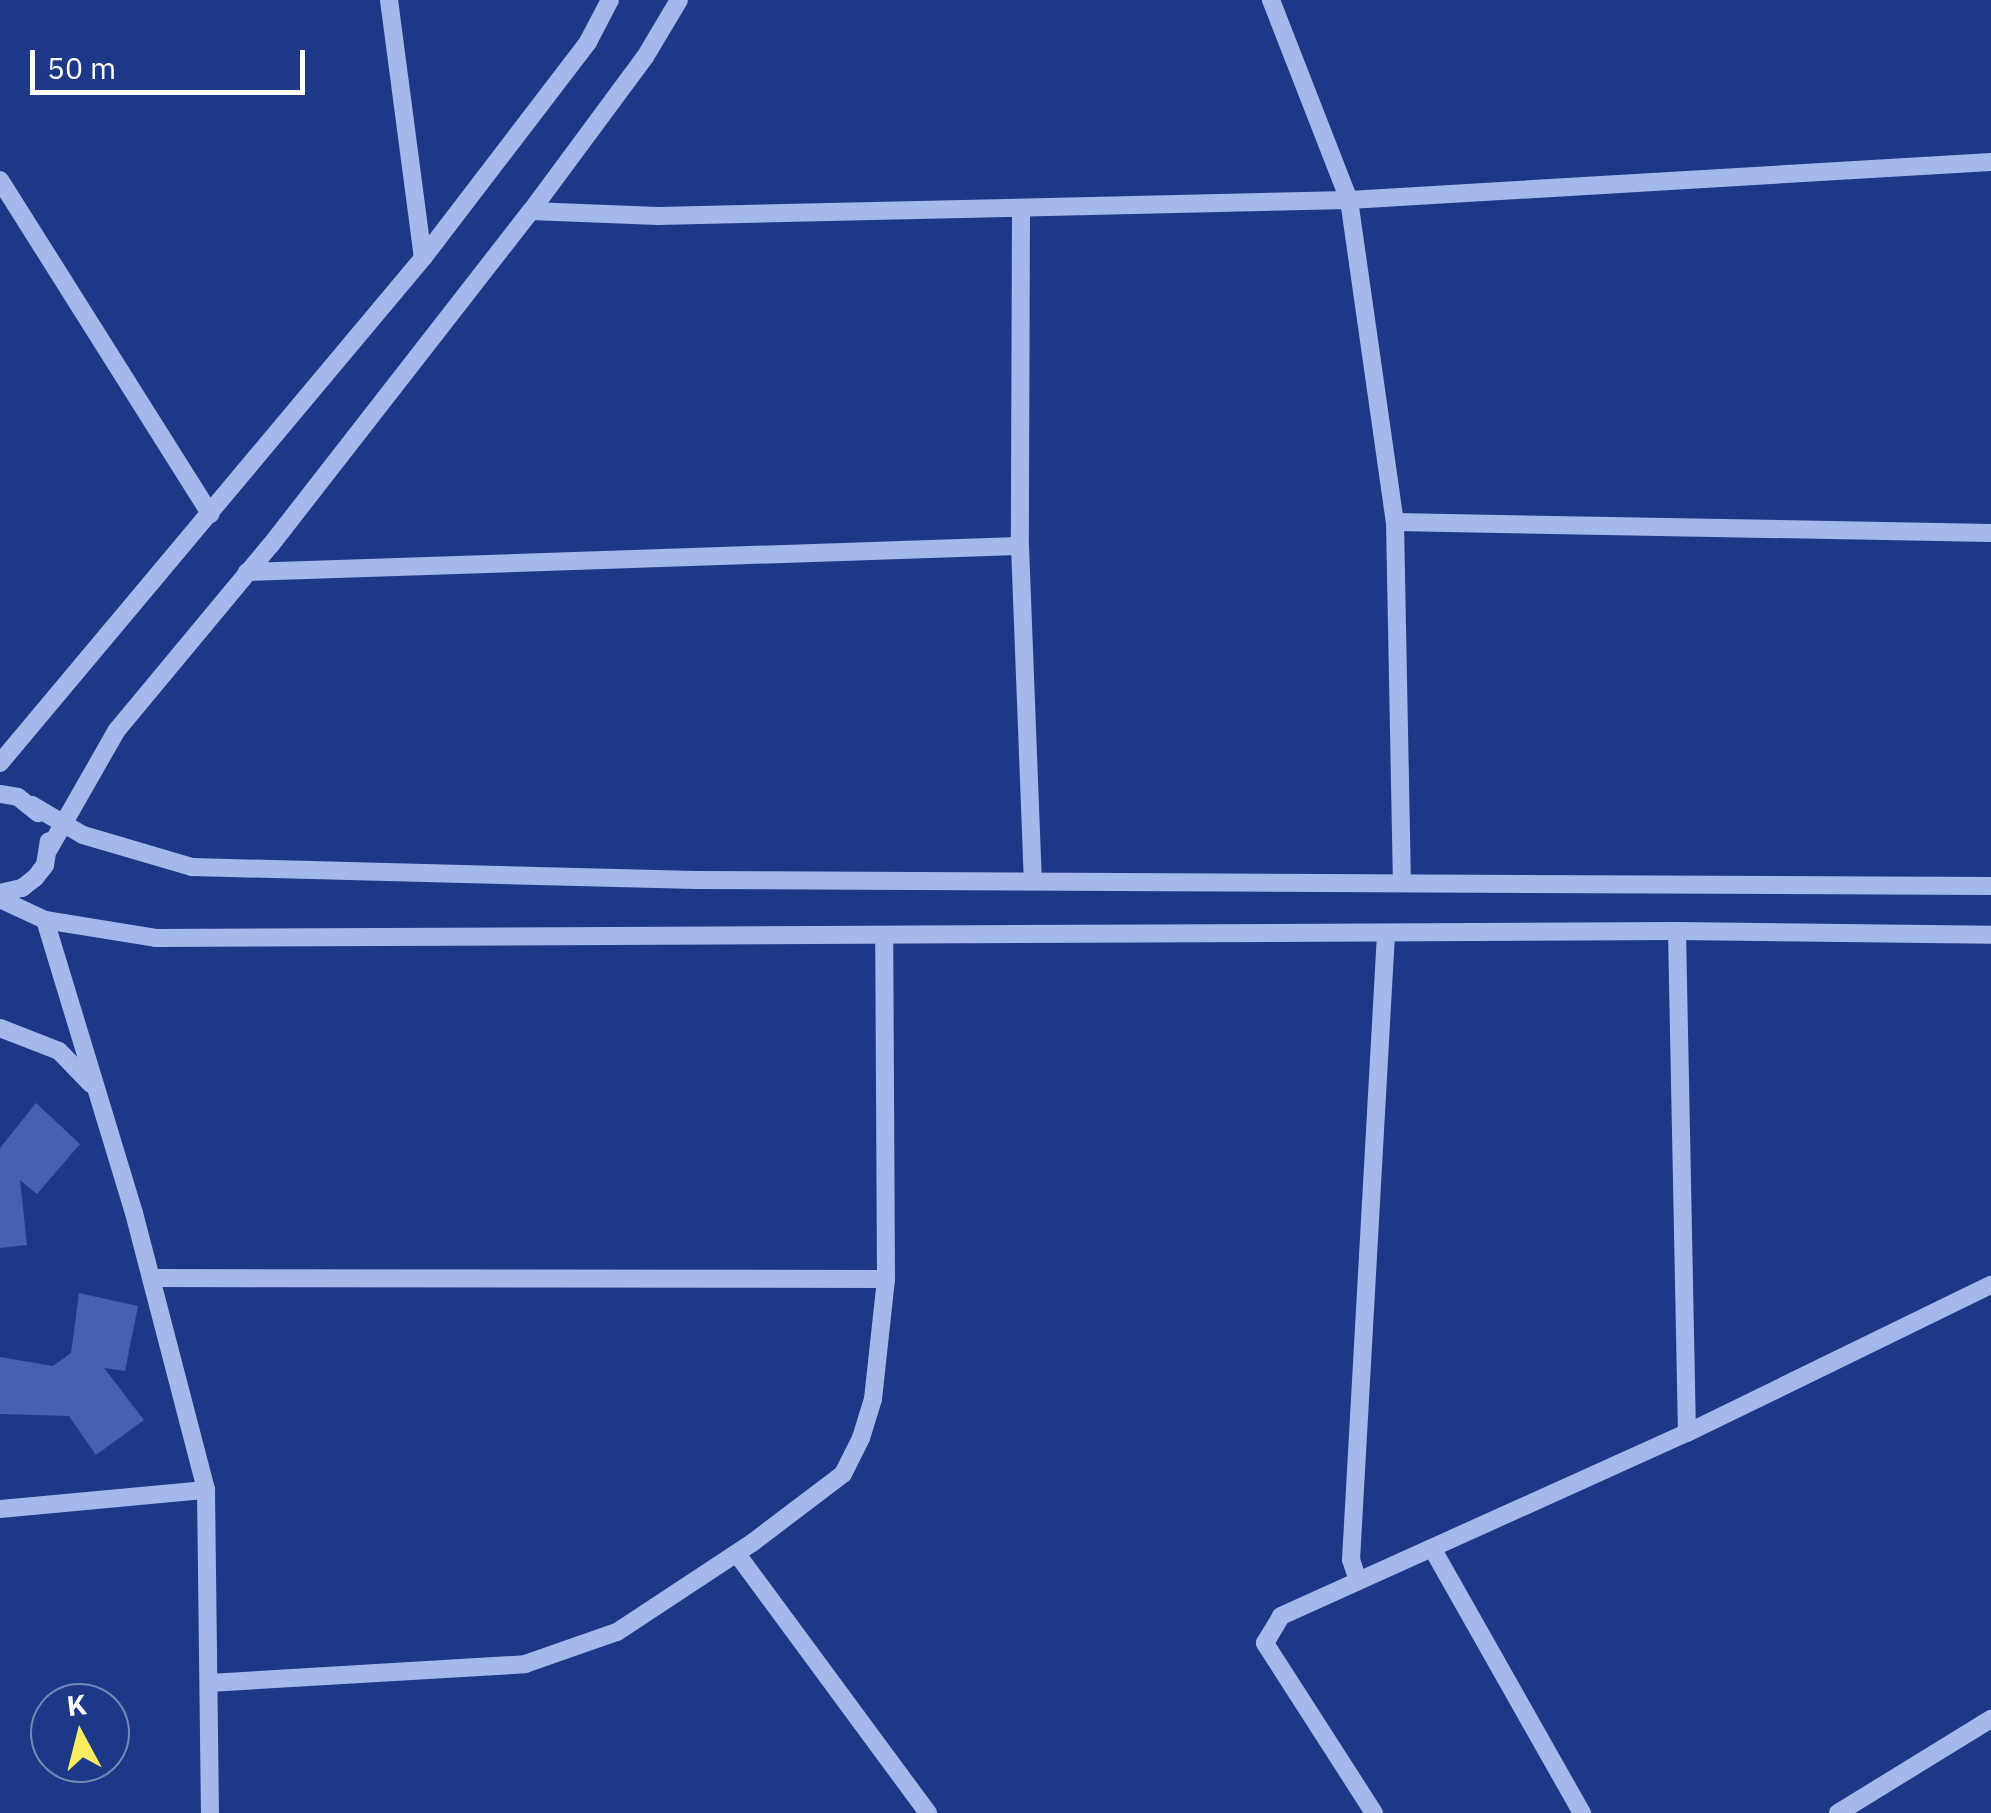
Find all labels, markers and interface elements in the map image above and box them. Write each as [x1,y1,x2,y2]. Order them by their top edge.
scale bar [35,30,310,92]
text: 50 m [47,48,116,87]
north arrow [30,1683,130,1783]
text: K [65,1685,88,1724]

